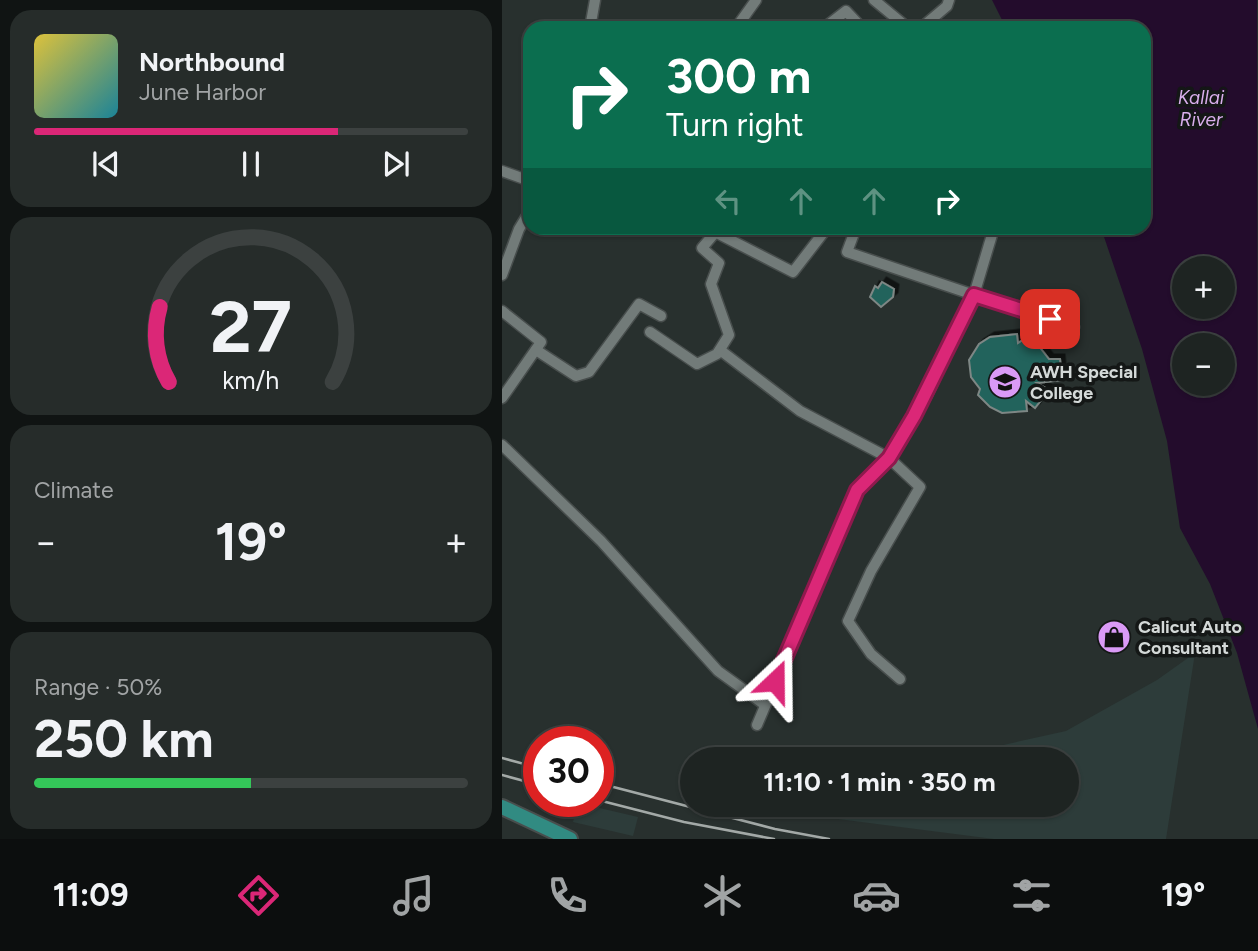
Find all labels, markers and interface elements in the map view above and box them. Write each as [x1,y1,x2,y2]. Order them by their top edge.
text: Northbound [139,46,285,78]
text: 300 m [666,46,811,105]
icon: right [551,49,642,140]
text: June Harbor [139,78,266,106]
water label: Kallai River [1178,86,1225,131]
text: Turn right [666,106,804,144]
icon: previous [87,145,125,183]
icon: pause [232,145,270,183]
icon: next [377,145,415,183]
icon: left [709,182,747,220]
icon: ahead [782,182,820,220]
icon: ahead [855,182,893,220]
icon: right [928,182,966,220]
map controls [1172,256,1235,396]
button: + [1172,256,1235,319]
text: 27 [210,283,292,370]
pin [1020,289,1080,349]
icon: arrive [1031,300,1069,338]
button: − [1172,333,1235,396]
place label: AWH Special College [1030,361,1137,404]
school or university icon: AWH Special College [986,363,1024,401]
text: km/h [222,365,280,395]
text: Climate [34,476,113,504]
text: 19° [215,511,287,573]
text: − [34,519,58,565]
text: + [444,519,468,565]
place label: Calicut Auto Consultant [1138,616,1242,659]
shop icon: Calicut Auto Consultant [1095,618,1133,656]
position arrow [738,644,812,718]
text: Range · 50% [34,673,162,701]
text: 250 km [34,708,214,770]
speed limit sign: 30 [523,726,614,817]
text: 11:10 · 1 min · 350 m [763,766,996,798]
icon: directions [234,871,283,920]
icon: music [389,871,438,920]
icon: phone [543,871,592,920]
icon: climate [698,871,747,920]
icon: car [852,871,901,920]
icon: filters [1007,871,1056,920]
text: 11:09 [53,876,129,914]
text: 19° [1161,876,1205,914]

